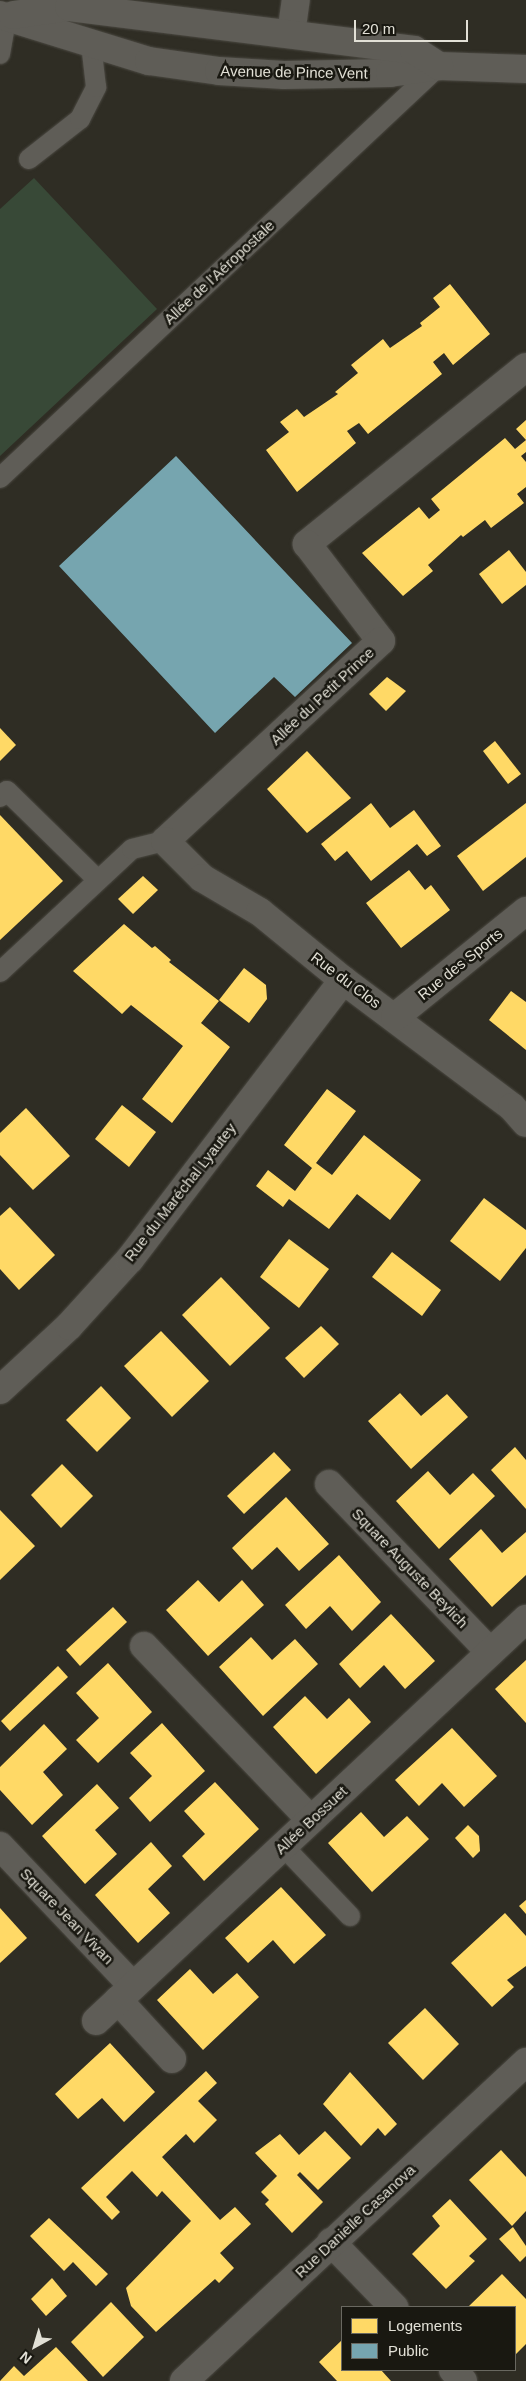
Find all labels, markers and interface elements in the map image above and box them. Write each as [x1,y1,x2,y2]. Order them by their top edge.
scale bar [356,10,470,42]
text: 20 m [362,20,395,37]
street label: Avenue de Pince Vent [220,62,368,82]
street label: Allée de l'Aéropostale [160,216,278,328]
street label: Allée du Petit Prince [266,643,378,749]
street label: Rue des Sports [414,924,506,1004]
street label: Rue du Clos [308,948,384,1012]
street label: Rue du Maréchal Lyautey [120,1119,240,1265]
street label: Square Auguste Beylich [348,1504,472,1632]
street label: Allée Bossuet [271,1782,351,1858]
street label: Square Jean Vivan [17,1864,117,1968]
street label: Rue Danielle Casanova [291,2161,419,2281]
legend [341,2306,516,2371]
text: Logements [388,2317,462,2334]
north arrow [10,2321,60,2371]
text: Public [388,2342,429,2359]
text: N [17,2348,35,2367]

